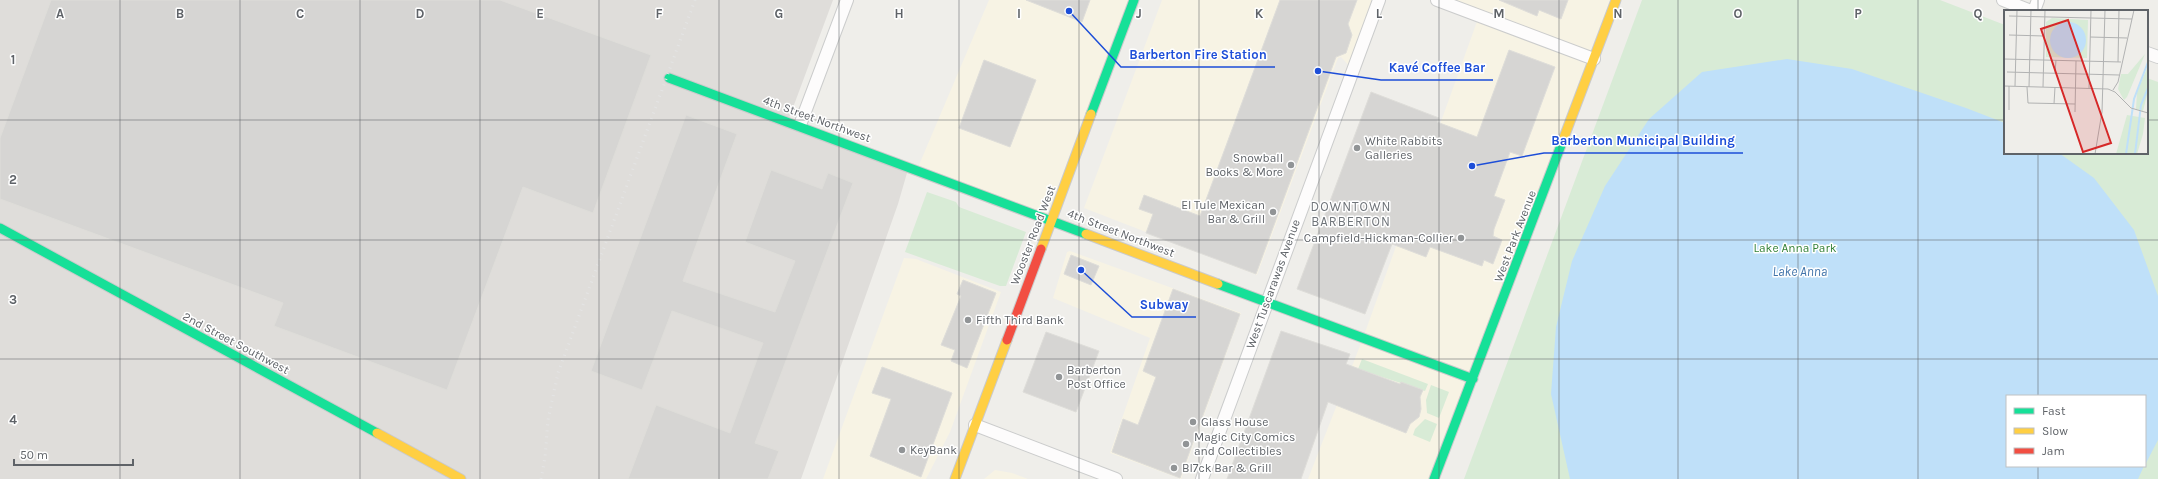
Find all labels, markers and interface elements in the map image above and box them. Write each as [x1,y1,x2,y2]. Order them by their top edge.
text: A [56,6,64,21]
text: B [176,6,184,21]
text: C [296,6,304,21]
text: D [416,6,425,21]
text: E [536,6,544,21]
text: F [655,6,663,21]
text: G [775,6,783,21]
text: H [894,6,904,21]
text: I [1017,6,1021,21]
text: J [1136,6,1142,21]
text: K [1255,6,1264,21]
text: L [1376,6,1383,21]
text: M [1493,6,1505,21]
text: N [1613,6,1623,21]
text: O [1734,6,1743,21]
text: P [1854,6,1862,21]
text: Q [1974,6,1983,21]
inset map [2004,10,2148,154]
callout: Barberton Fire Station [1121,42,1275,67]
text: Barberton Fire Station [1129,47,1267,62]
text: 1 [11,52,15,67]
callout: Kavé Coffee Bar [1381,55,1493,80]
text: Kavé Coffee Bar [1389,60,1486,75]
street label: 4th Street Northwest [761,93,873,145]
callout: Barberton Municipal Building [1544,128,1743,153]
text: Barberton Municipal Building [1551,133,1735,148]
place label: White Rabbits Galleries [1365,134,1443,162]
marker: White Rabbits Galleries [1352,143,1362,153]
place label: Snowball Books & More [1205,151,1283,179]
marker: Snowball Books & More [1286,160,1296,170]
text: 2 [9,172,17,187]
street label: Wooster Road West [1008,183,1059,287]
street label: West Park Avenue [1491,188,1539,284]
place label: El Tule Mexican Bar & Grill [1181,198,1265,226]
district label: DOWNTOWN BARBERTON [1311,199,1391,229]
street label: 4th Street Northwest [1065,206,1177,260]
marker: El Tule Mexican Bar & Grill [1268,207,1278,217]
street label: West Tuscarawas Avenue [1243,217,1303,351]
place label: Campfield-Hickman-Collier [1304,231,1454,245]
marker: Campfield-Hickman-Collier [1456,233,1466,243]
park label: Lake Anna Park [1753,241,1837,255]
water label: Lake Anna [1773,264,1828,279]
text: 3 [9,292,17,307]
callout: Subway [1132,292,1196,317]
text: Subway [1140,297,1189,312]
street label: 2nd Street Southwest [180,309,292,377]
place label: Fifth Third Bank [976,313,1064,327]
marker: Fifth Third Bank [963,315,973,325]
place label: Barberton Post Office [1067,363,1126,391]
marker: Barberton Post Office [1054,372,1064,382]
legend [2006,395,2146,467]
text: Fast [2042,404,2066,418]
text: 4 [9,412,17,427]
place label: Glass House [1201,415,1268,429]
marker: Glass House [1188,417,1198,427]
text: Slow [2042,424,2068,438]
place label: Magic City Comics and Collectibles [1194,430,1295,458]
marker: Magic City Comics and Collectibles [1181,439,1191,449]
scale bar [14,441,133,467]
place label: KeyBank [910,443,957,457]
text: Jam [2042,444,2065,458]
marker: KeyBank [897,445,907,455]
text: 50 m [20,448,48,462]
place label: Bl7ck Bar & Grill [1182,461,1272,475]
marker: Bl7ck Bar & Grill [1169,463,1179,473]

